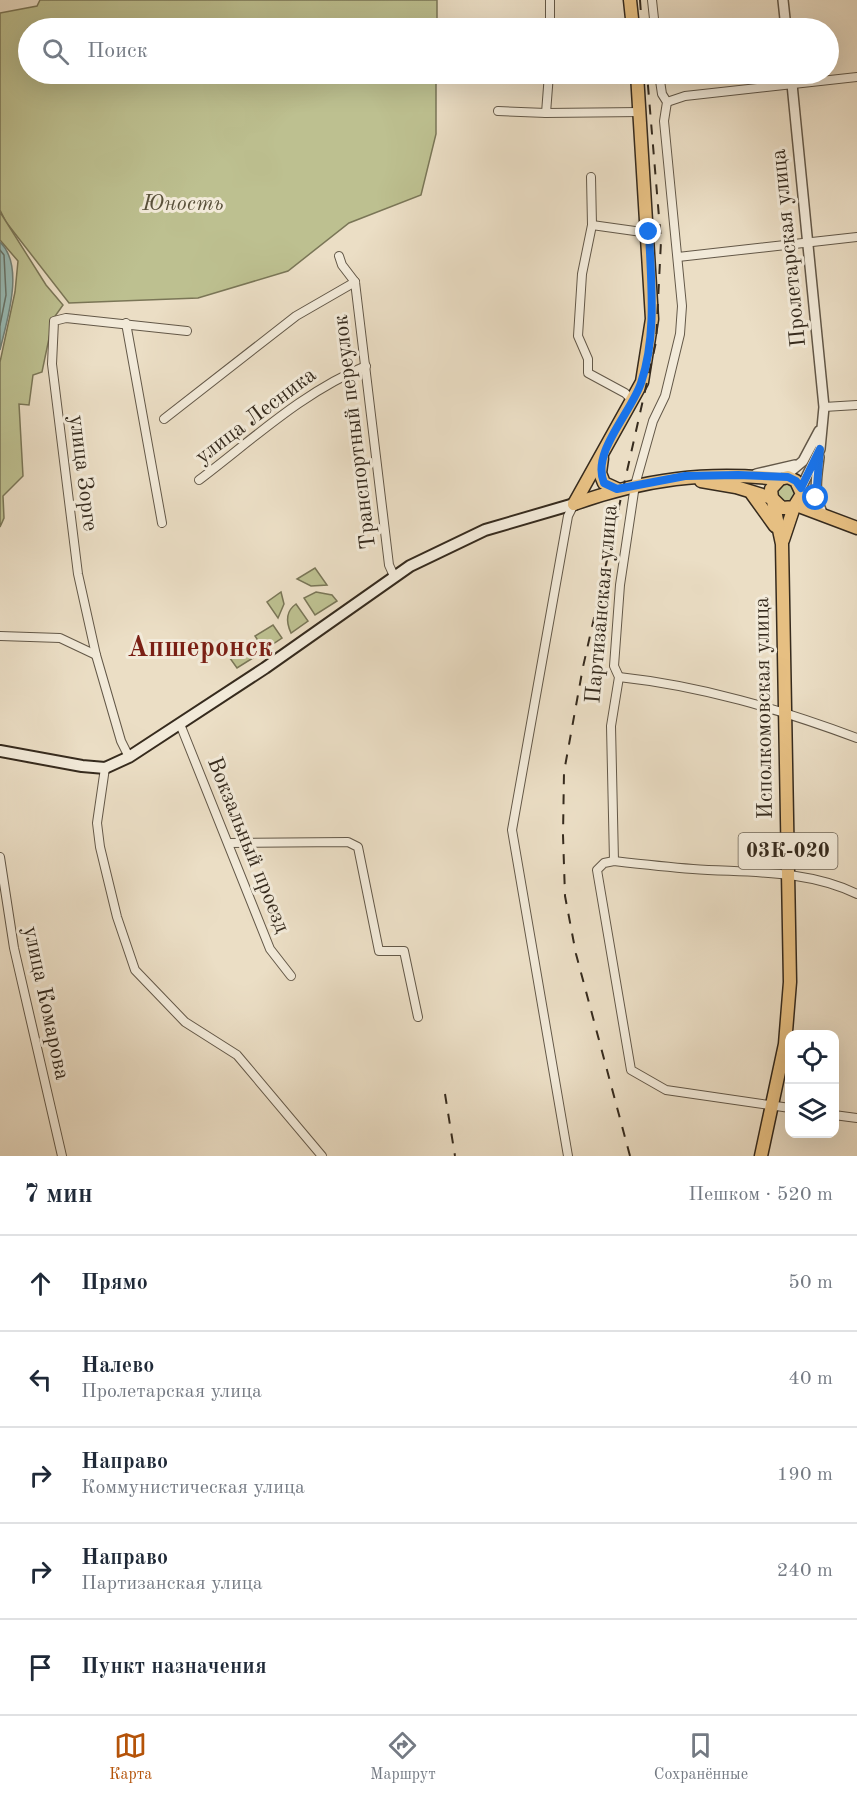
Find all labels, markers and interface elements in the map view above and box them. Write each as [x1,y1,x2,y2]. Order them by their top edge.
search box [18,18,839,84]
icon: search [39,35,72,68]
text: Поиск [87,40,148,62]
street label: Пролетарская улица [768,148,810,348]
park label: Юность [141,193,224,215]
route end [635,218,661,244]
street label: Транспортный переулок [330,313,380,551]
street label: улица Лесника [191,363,321,468]
street label: улица Зорге [65,414,101,532]
route start [802,484,828,510]
street label: Партизанская улица [582,503,622,704]
street label: Исполкомовская улица [751,597,777,819]
district label: Апшеронск [127,635,273,663]
street label: Вокзальный проезд [203,754,293,936]
road number: 03К-020 [738,833,838,869]
street label: улица Комарова [19,924,73,1082]
map controls [785,1030,839,1138]
button: locate [785,1030,839,1084]
button: layers [785,1084,839,1138]
text: 7 мин [24,1182,93,1208]
text: Пешком · 520 m [688,1185,833,1205]
icon: ahead [24,1267,57,1300]
text: Прямо [81,1272,148,1294]
text: 50 m [788,1273,833,1293]
text: Налево [81,1355,154,1377]
icon: left [24,1363,57,1396]
text: 40 m [788,1369,833,1389]
text: Пролетарская улица [81,1382,262,1402]
text: Направо [81,1451,168,1473]
icon: right [24,1459,57,1492]
text: 190 m [777,1465,833,1485]
text: Коммунистическая улица [81,1478,305,1498]
text: Направо [81,1547,168,1569]
icon: right [24,1555,57,1588]
text: 240 m [777,1561,833,1581]
text: Партизанская улица [81,1574,263,1594]
icon: arrive [24,1651,57,1684]
text: Пункт назначения [81,1656,267,1678]
tab: Карта [109,1729,152,1785]
tab: Маршрут [370,1729,436,1785]
tab: Сохранённые [654,1729,748,1785]

